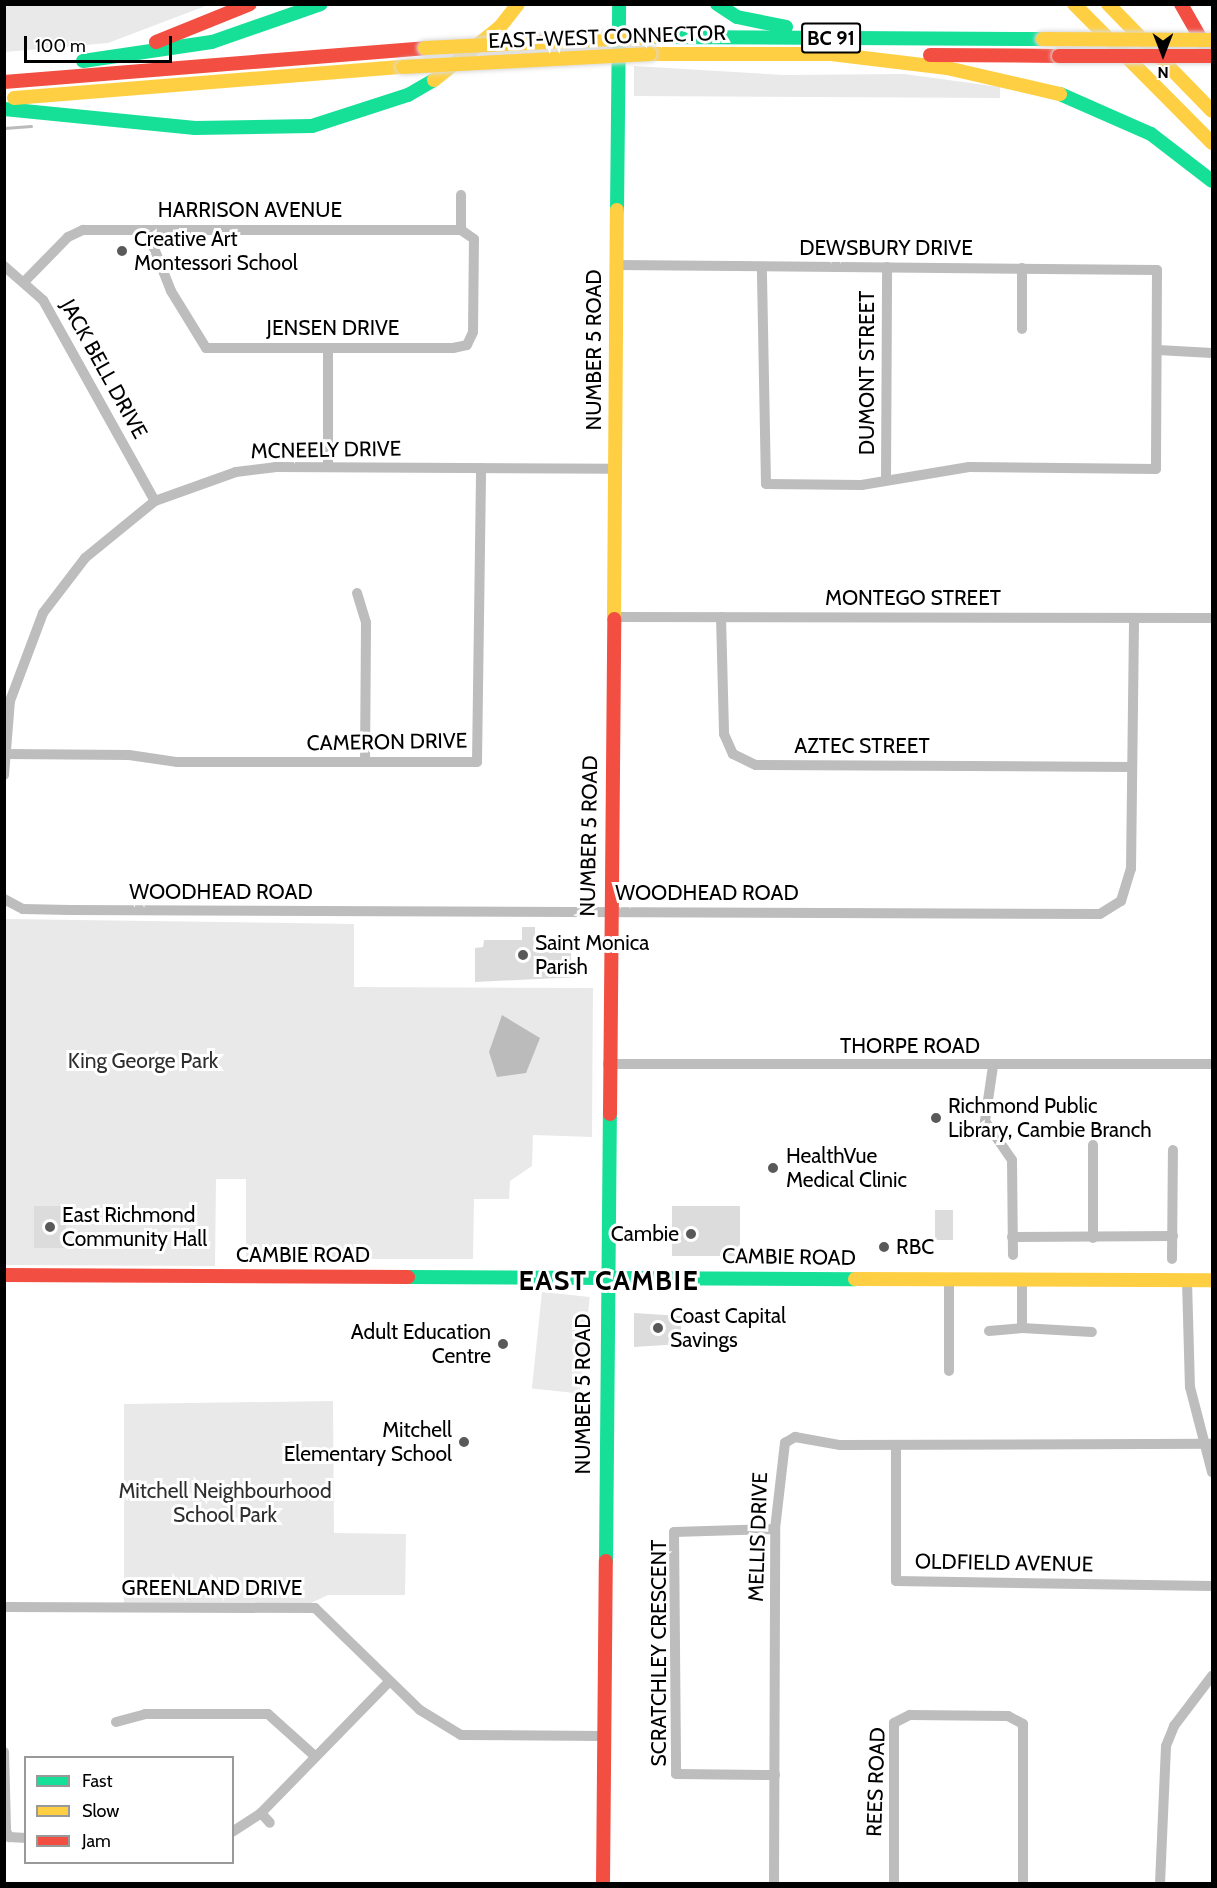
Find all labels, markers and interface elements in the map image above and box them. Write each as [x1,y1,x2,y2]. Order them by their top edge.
street label: EAST-WEST CONNECTOR [488,20,726,54]
road number: BC 91 [801,21,861,55]
scale bar [27,24,176,62]
north arrow [1133,24,1193,84]
text: 100 m [35,35,86,57]
text: N [1157,63,1169,82]
street label: HARRISON AVENUE [158,197,342,223]
place label: Creative Art Montessori School [134,226,298,276]
street label: DEWSBURY DRIVE [799,235,973,261]
marker: Creative Art Montessori School [115,244,129,258]
street label: NUMBER 5 ROAD [581,269,607,431]
street label: DUMONT STREET [854,291,880,455]
street label: JACK BELL DRIVE [55,295,153,443]
street label: JENSEN DRIVE [267,315,399,341]
street label: MCNEELY DRIVE [250,436,402,464]
street label: MONTEGO STREET [825,585,1001,611]
street label: CAMERON DRIVE [307,728,467,756]
street label: AZTEC STREET [794,733,930,759]
street label: NUMBER 5 ROAD [575,755,603,917]
street label: WOODHEAD ROAD [129,879,313,905]
street label: WOODHEAD ROAD [615,880,799,906]
place label: Saint Monica Parish [535,930,649,980]
marker: Saint Monica Parish [516,948,530,962]
street label: THORPE ROAD [840,1033,980,1059]
park label: King George Park [68,1048,218,1074]
place label: Richmond Public Library, Cambie Branch [948,1093,1152,1143]
marker: Richmond Public Library, Cambie Branch [929,1111,943,1125]
place label: HealthVue Medical Clinic [786,1143,907,1193]
marker: HealthVue Medical Clinic [764,1159,782,1177]
place label: East Richmond Community Hall [62,1202,207,1252]
marker: East Richmond Community Hall [43,1220,57,1234]
place label: Cambie [611,1221,679,1247]
marker: Cambie [684,1227,698,1241]
place label: RBC [896,1234,934,1260]
marker: RBC [877,1240,891,1254]
street label: CAMBIE ROAD [236,1242,370,1268]
street label: CAMBIE ROAD [722,1243,856,1271]
district label: EAST CAMBIE [519,1265,699,1297]
place label: Coast Capital Savings [670,1303,786,1353]
street label: NUMBER 5 ROAD [570,1313,596,1475]
place label: Adult Education Centre [351,1319,491,1369]
marker: Coast Capital Savings [651,1321,665,1335]
marker: Adult Education Centre [496,1337,510,1351]
place label: Mitchell Elementary School [284,1417,452,1467]
marker: Mitchell Elementary School [457,1435,471,1449]
street label: MELLIS DRIVE [743,1472,773,1602]
park label: Mitchell Neighbourhood School Park [118,1478,332,1528]
street label: SCRATCHLEY CRESCENT [646,1540,672,1766]
street label: OLDFIELD AVENUE [915,1549,1093,1577]
street label: GREENLAND DRIVE [122,1575,302,1601]
street label: REES ROAD [861,1727,891,1837]
legend [24,1756,234,1864]
text: Fast [82,1770,113,1792]
text: Slow [82,1800,119,1822]
text: Jam [82,1830,111,1852]

